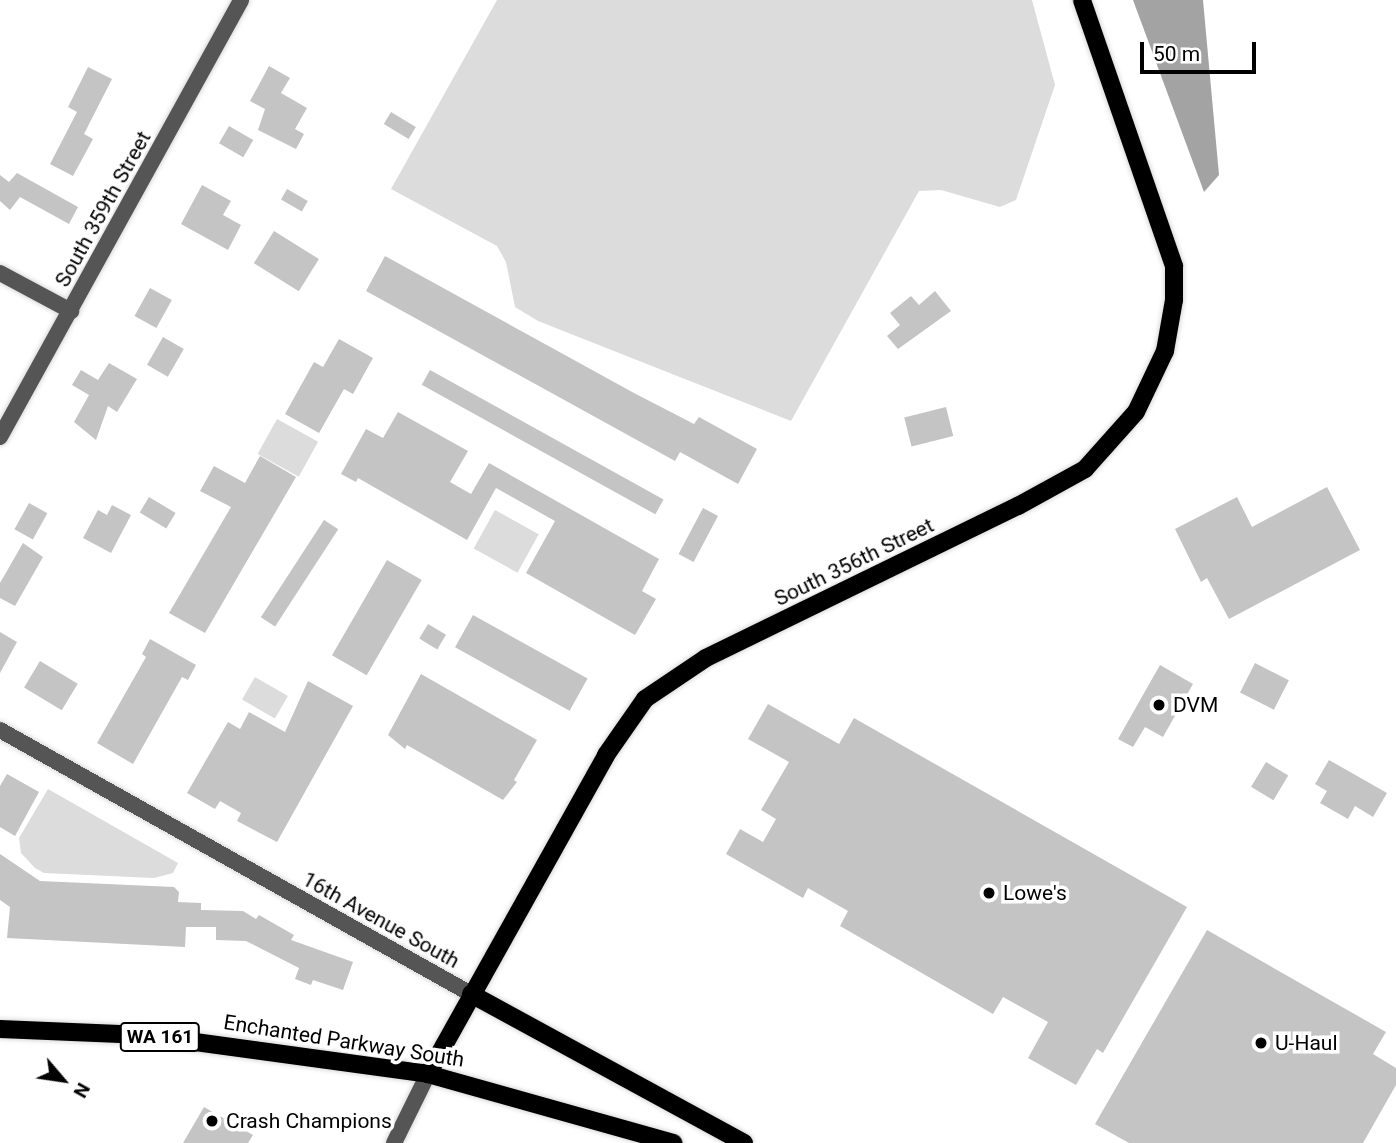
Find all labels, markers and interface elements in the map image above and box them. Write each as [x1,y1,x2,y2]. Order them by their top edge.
scale bar [1144,28,1260,72]
text: 50 m [1153,42,1200,66]
street label: South 359th Street [50,127,156,291]
street label: South 356th Street [770,513,938,611]
place label: DVM [1173,692,1218,718]
marker: DVM [1151,697,1167,713]
street label: 16th Avenue South [298,866,464,974]
place label: Lowe's [1003,880,1067,906]
marker: Lowe's [981,885,997,901]
street label: Enchanted Parkway South [222,1010,466,1072]
road number: WA 161 [120,1021,200,1052]
place label: U-Haul [1275,1030,1338,1056]
marker: U-Haul [1253,1035,1269,1051]
north arrow [28,1045,98,1115]
text: N [68,1079,95,1102]
place label: Crash Champions [226,1108,392,1134]
marker: Crash Champions [204,1113,220,1129]

